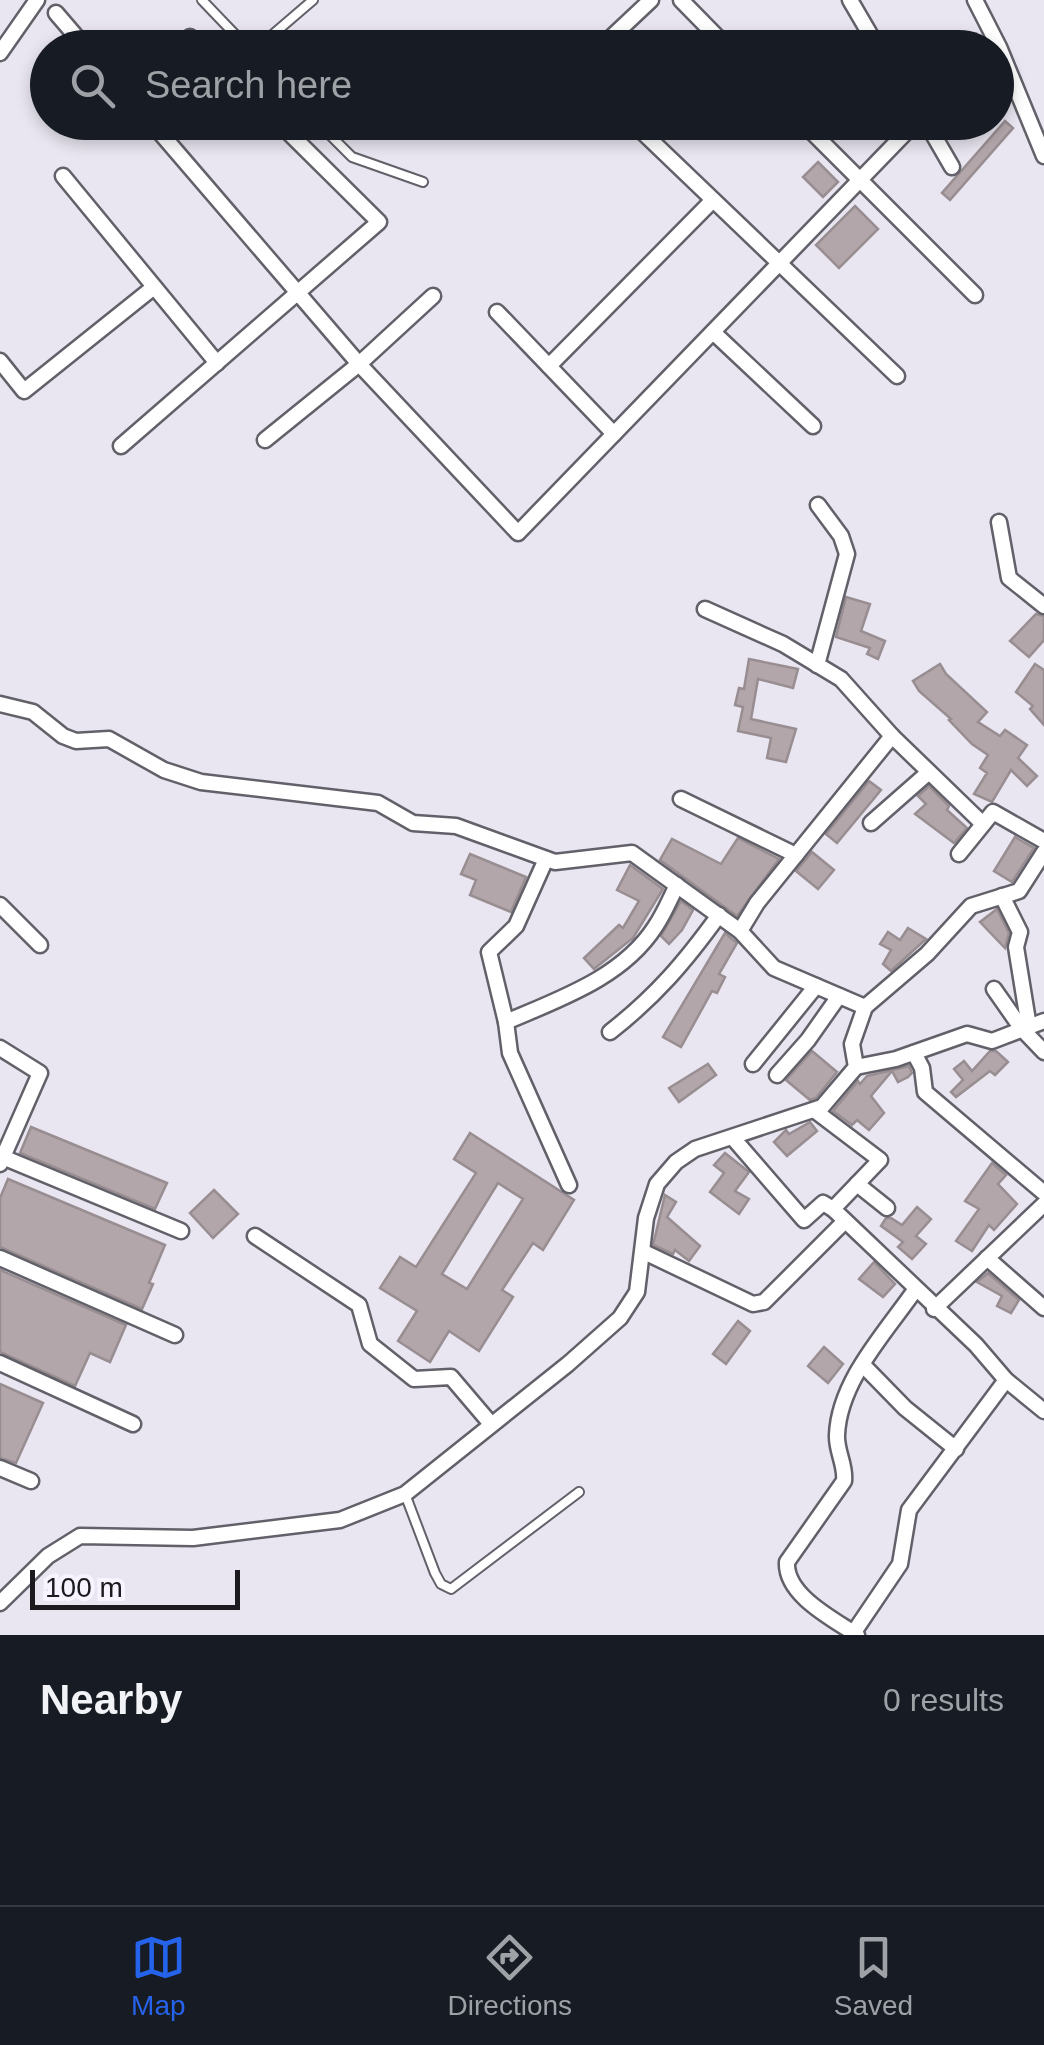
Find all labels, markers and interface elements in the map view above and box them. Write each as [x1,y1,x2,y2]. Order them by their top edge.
search box [30,30,1014,140]
icon: search [65,58,120,113]
text: Search here [145,64,352,106]
scale bar [30,1565,240,1610]
text: 100 m [45,1572,123,1603]
text: Nearby [40,1676,182,1723]
text: 0 results [883,1682,1004,1718]
tab: Map [131,1930,186,2022]
tab: Directions [448,1930,572,2022]
tab: Saved [834,1930,913,2022]

